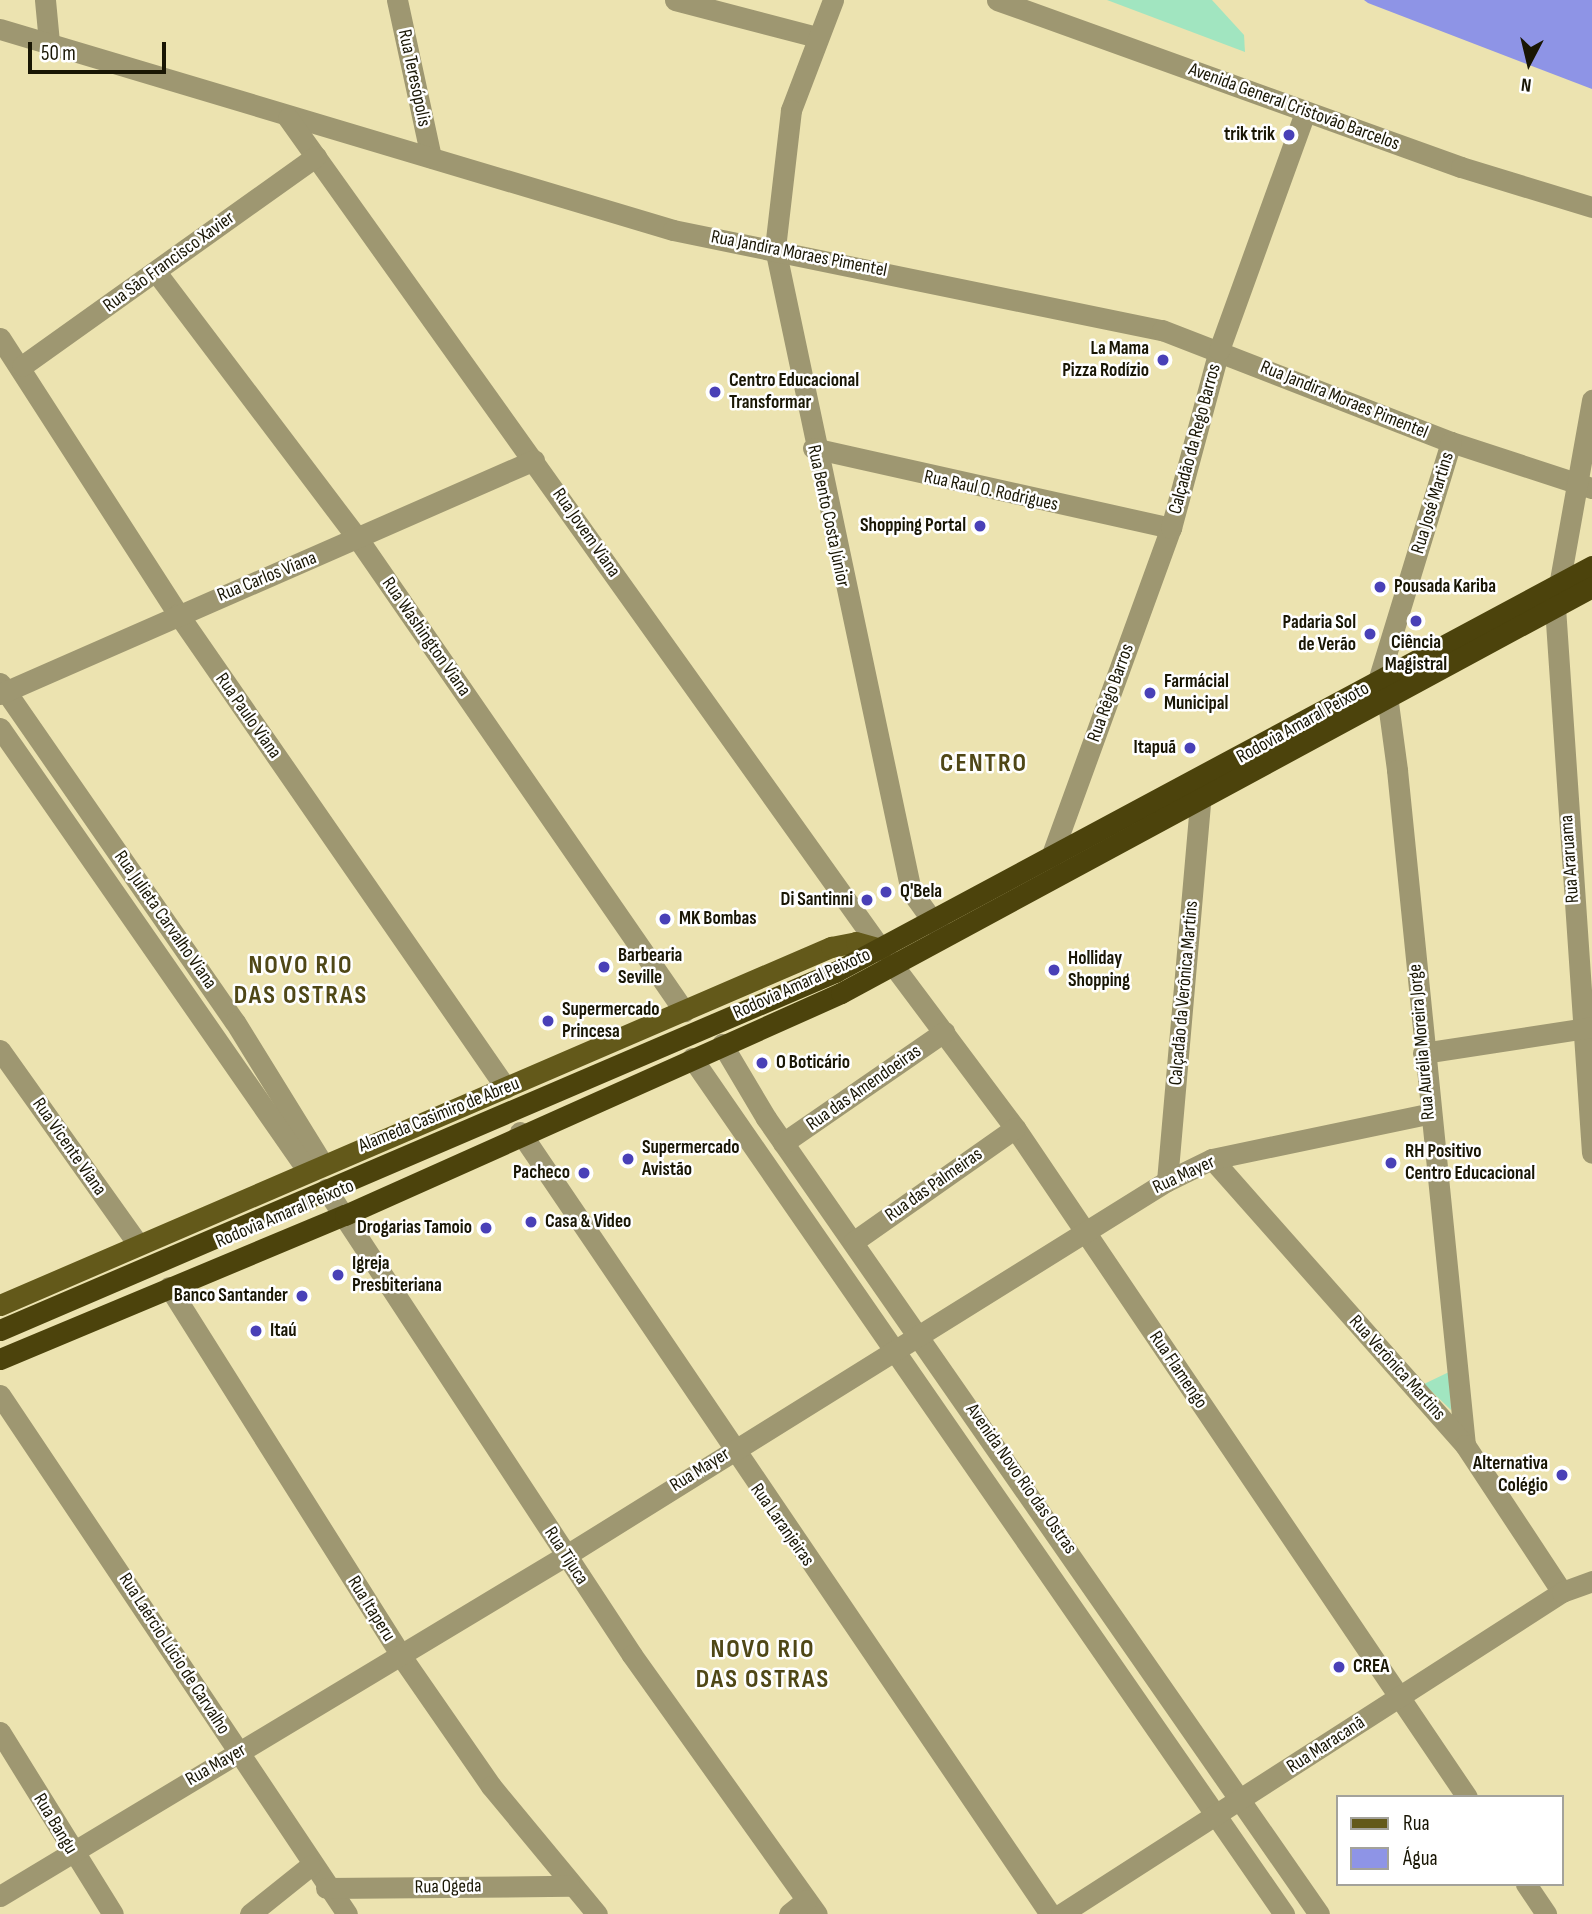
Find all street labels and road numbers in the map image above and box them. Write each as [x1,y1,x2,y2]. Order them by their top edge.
street label: Rua Teresópolis [393,27,435,129]
street label: Avenida General Cristovão Barcelos [1186,58,1402,156]
street label: Rua São Francisco Xavier [99,207,239,317]
street label: Rua Jandira Moraes Pimentel [709,226,889,282]
street label: Rua Jandira Moraes Pimentel [1257,356,1431,444]
street label: Calçadão da Rego Barros [1164,361,1226,517]
street label: Rua Bento Costa Júnior [802,443,854,589]
street label: Rua José Martins [1407,450,1459,556]
street label: Rua Raul O. Rodrigues [922,466,1060,516]
street label: Rua Jovem Viana [547,484,625,582]
street label: Rua Carlos Viana [214,547,320,607]
street label: Rua Washington Viana [377,573,475,701]
street label: Rua Rêgo Barros [1083,641,1139,745]
street label: Rua Paulo Viana [210,669,286,763]
street label: Rodovia Amaral Peixoto [1233,677,1373,769]
street label: Rua Araruama [1556,814,1584,904]
street label: Rua Julieta Carvalho Viana [109,846,221,994]
street label: Calçadão da Verônica Martins [1165,900,1203,1086]
street label: Rodovia Amaral Peixoto [730,944,874,1024]
street label: Rua Aurélia Moreira Jorge [1404,963,1440,1121]
street label: Rua das Amendoeiras [802,1040,926,1136]
street label: Alameda Casimiro de Abreu [355,1072,523,1158]
street label: Rua Vicente Viana [27,1094,111,1200]
street label: Rua das Palmeiras [881,1143,987,1227]
street label: Rua Mayer [1149,1151,1219,1199]
street label: Rodovia Amaral Peixoto [213,1175,357,1253]
street label: Rua Verônica Martins [1344,1311,1450,1425]
street label: Rua Flamengo [1144,1327,1212,1413]
street label: Avenida Novo Rio das Ostras [961,1400,1081,1558]
street label: Rua Mayer [666,1443,734,1497]
street label: Rua Laranjeiras [745,1479,819,1571]
street label: Rua Tijuca [539,1523,593,1589]
street label: Rua Laércio Lúcio de Carvalho [113,1569,235,1739]
street label: Rua Itaperu [342,1572,400,1646]
street label: Rua Maracanã [1283,1711,1369,1779]
street label: Rua Mayer [182,1739,250,1791]
street label: Rua Bangu [28,1790,82,1858]
street label: Rua Ogeda [414,1875,482,1899]

